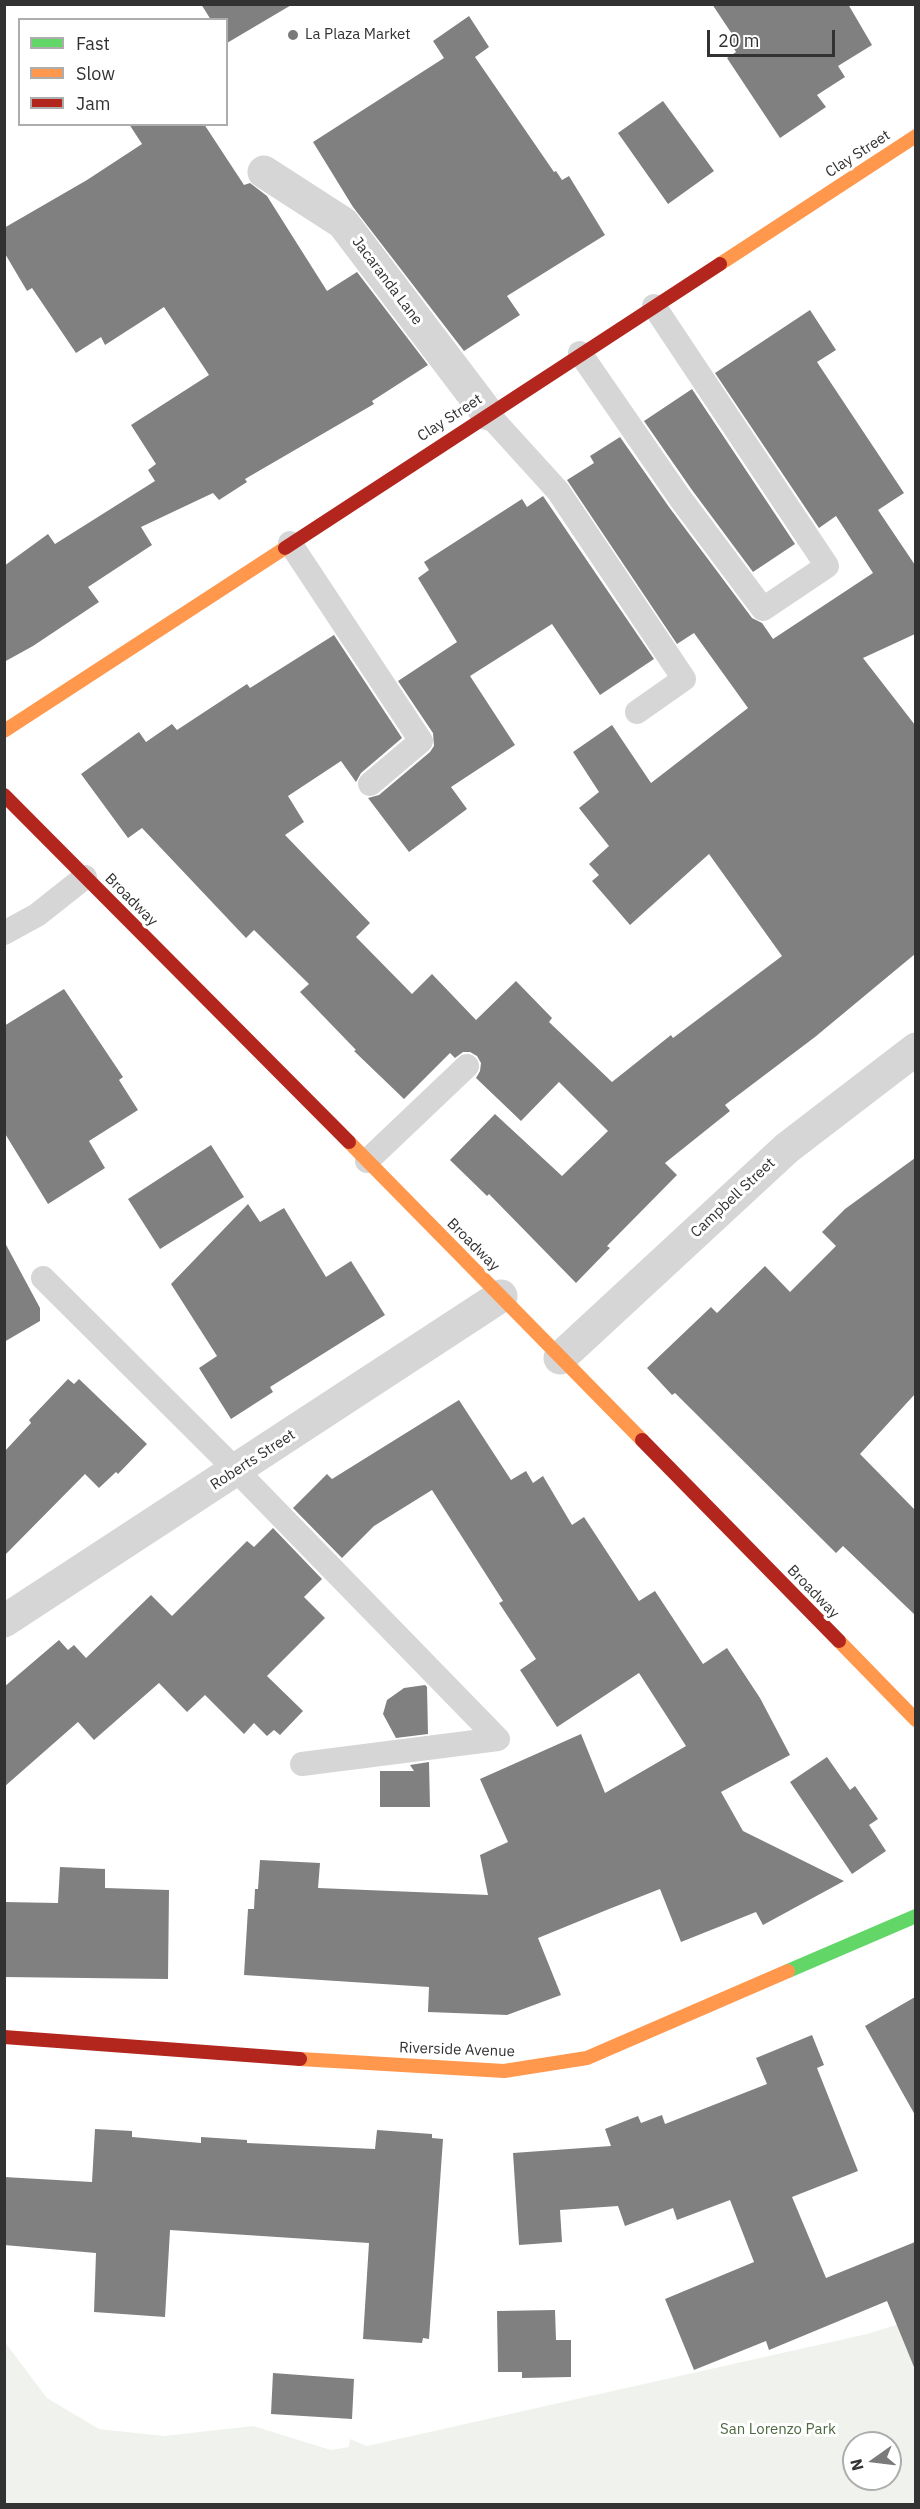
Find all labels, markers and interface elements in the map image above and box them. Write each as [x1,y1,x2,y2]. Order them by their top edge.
legend [18,18,228,126]
scale bar [710,18,838,56]
place label: La Plaza Market [305,26,411,44]
marker: La Plaza Market [286,28,300,42]
text: 20 m [718,29,760,52]
text: Fast [76,32,110,55]
text: Slow [76,62,115,85]
text: Jam [76,92,111,115]
street label: Clay Street [822,126,894,182]
street label: Jacaranda Lane [348,233,426,329]
street label: Clay Street [414,390,486,446]
street label: Broadway [101,870,161,930]
street label: Campbell Street [687,1154,779,1242]
street label: Broadway [443,1215,503,1275]
street label: Roberts Street [207,1426,299,1494]
street label: Broadway [783,1562,843,1622]
street label: Riverside Avenue [399,2039,515,2061]
park label: San Lorenzo Park [720,2421,836,2439]
north arrow [842,2431,902,2491]
text: N [845,2457,868,2473]

